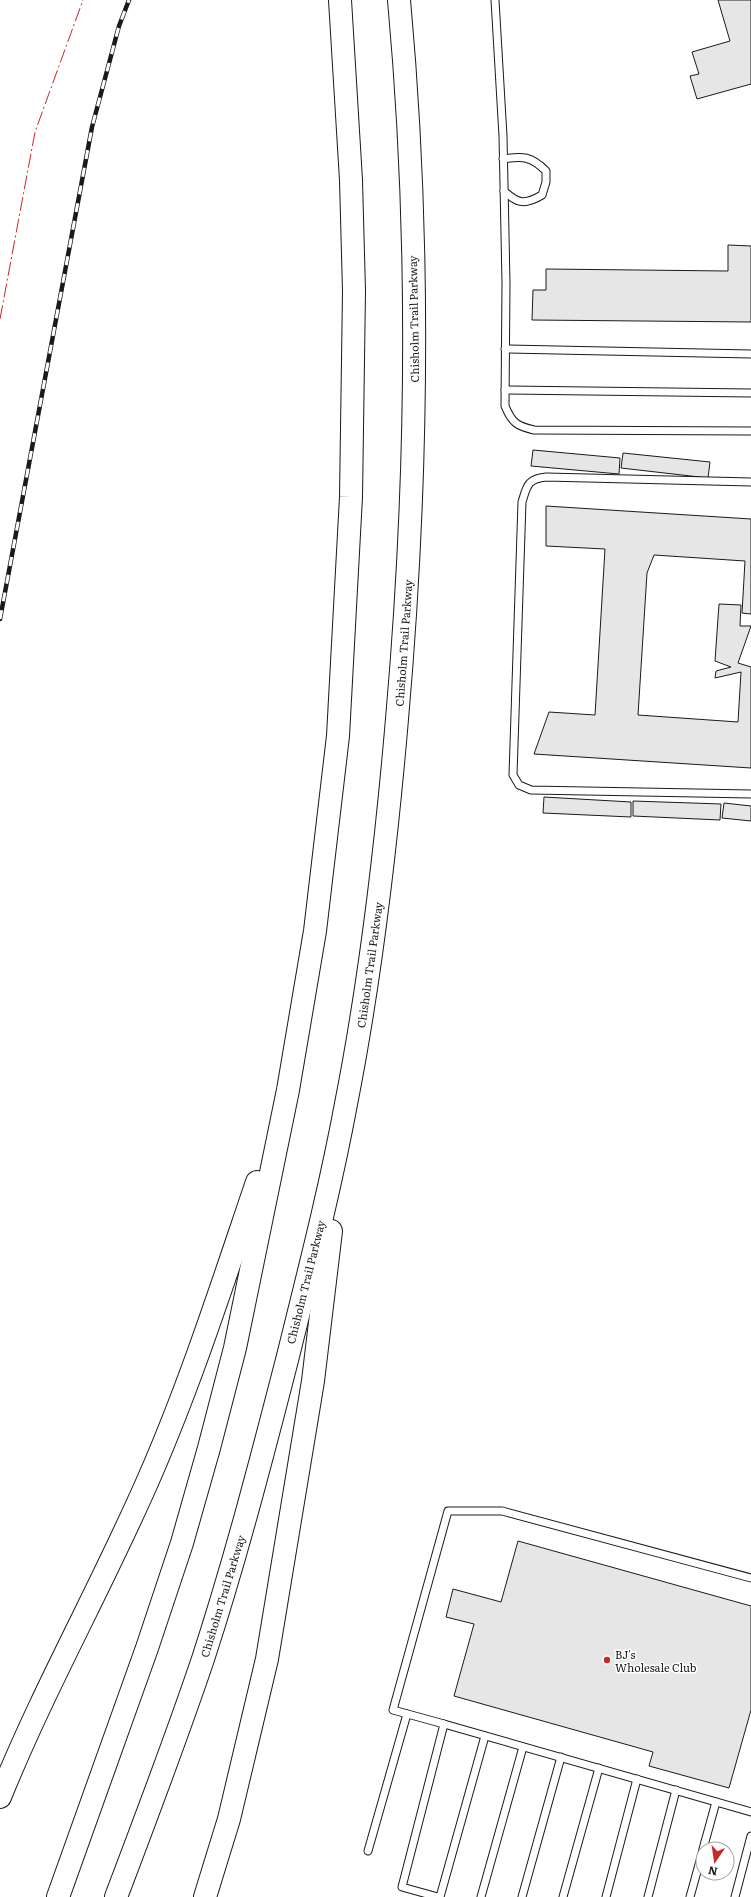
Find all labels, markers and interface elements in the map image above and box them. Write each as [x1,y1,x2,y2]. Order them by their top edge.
street label: Chisholm Trail Parkway [404,255,422,383]
street label: Chisholm Trail Parkway [391,578,415,707]
street label: Chisholm Trail Parkway [352,900,386,1029]
street label: Chisholm Trail Parkway [282,1218,328,1346]
street label: Chisholm Trail Parkway [196,1532,248,1659]
place label: BJ's Wholesale Club [615,1646,697,1675]
marker: BJ's Wholesale Club [602,1655,612,1665]
north arrow [695,1841,735,1881]
text: N [706,1863,719,1881]

